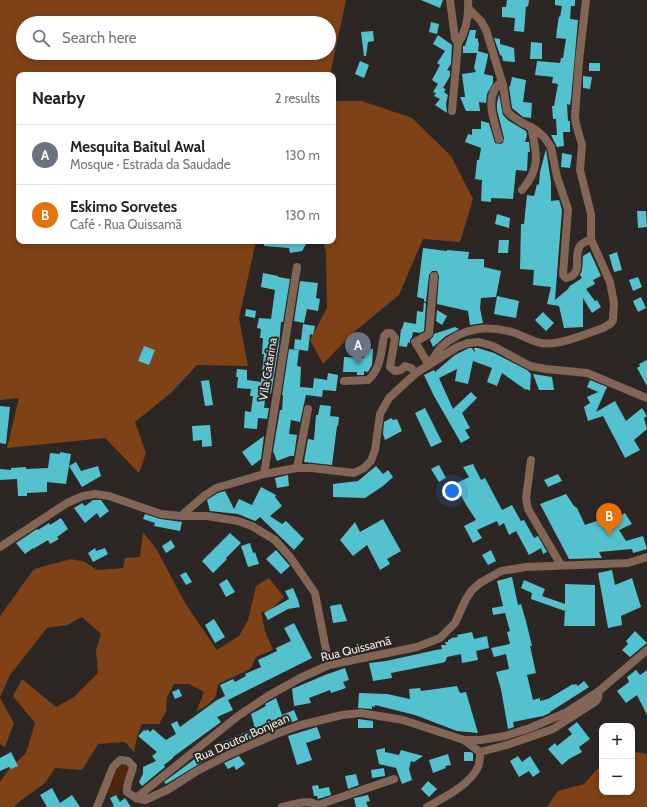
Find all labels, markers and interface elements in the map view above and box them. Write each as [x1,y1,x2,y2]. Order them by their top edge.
search box [16,16,336,60]
icon: search [30,27,52,49]
text: Search here [62,29,137,47]
text: Nearby [32,88,85,108]
text: 2 results [275,90,320,106]
text: Mesquita Baitul Awal [70,138,205,156]
text: A [41,147,49,163]
text: 130 m [285,147,320,163]
text: Mosque · Estrada da Saudade [70,156,230,172]
text: Eskimo Sorvetes [70,198,177,216]
text: B [41,207,49,223]
text: 130 m [285,207,320,223]
text: Café · Rua Quissamã [70,216,182,232]
pin: A [345,332,371,365]
street label: Vila Catarina [255,336,280,401]
your location [442,481,462,501]
pin: B [596,503,622,536]
street label: Rua Quissamã [319,632,393,664]
street label: Rua Doutor Bonjean [192,710,292,765]
map controls [599,723,635,795]
button: + [599,723,635,759]
button: − [599,759,635,795]

